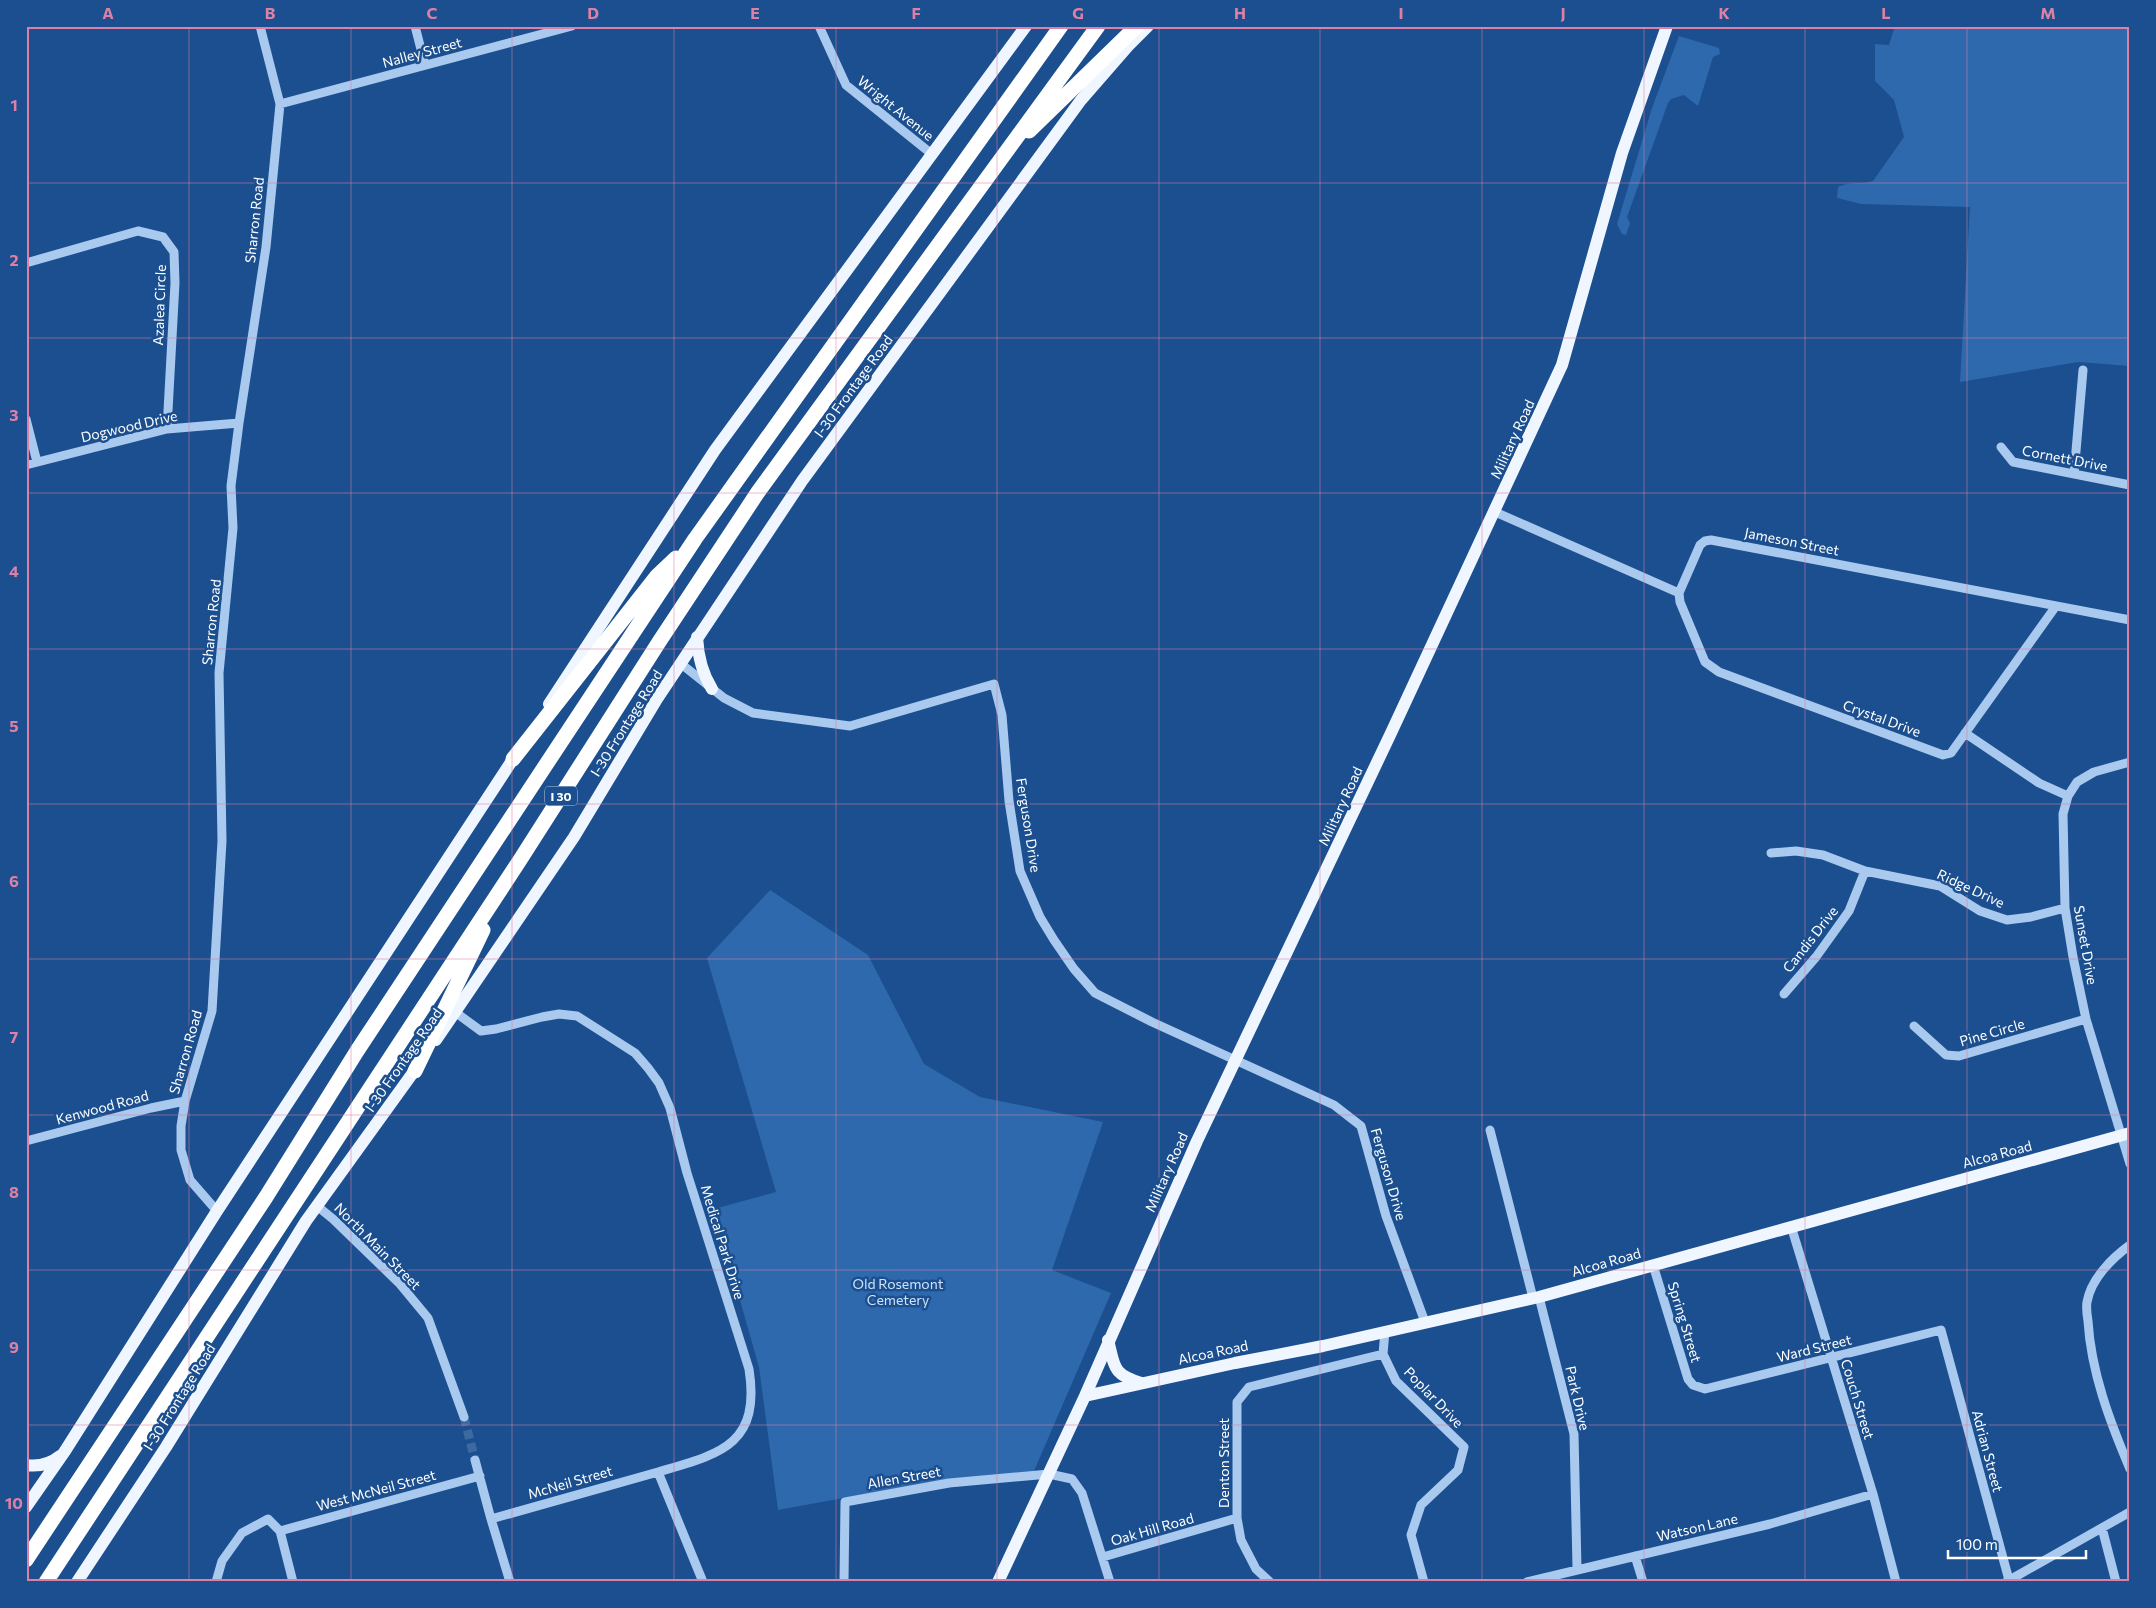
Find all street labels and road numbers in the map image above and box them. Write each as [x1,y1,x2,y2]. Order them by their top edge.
street label: Nalley Street [380,33,464,71]
street label: Wright Avenue [854,72,938,144]
street label: Sharron Road [241,176,267,264]
street label: Azalea Circle [149,264,169,346]
street label: I-30 Frontage Road [810,331,896,441]
street label: Military Road [1486,397,1538,481]
street label: Dogwood Drive [79,407,179,445]
street label: Cornett Drive [2021,441,2109,475]
street label: Jameson Street [1743,523,1841,559]
street label: Sharron Road [198,578,224,666]
street label: I-30 Frontage Road [586,667,666,779]
street label: Crystal Drive [1841,696,1923,740]
street label: Military Road [1314,764,1366,848]
street label: Ferguson Drive [1013,777,1045,873]
road number: I 30 [545,786,577,806]
street label: Ridge Drive [1935,865,2007,911]
street label: Candis Drive [1779,902,1841,976]
street label: Sunset Drive [2071,904,2101,986]
street label: I-30 Frontage Road [361,1005,445,1115]
street label: Sharron Road [165,1008,205,1096]
street label: Pine Circle [1958,1015,2026,1049]
street label: Kenwood Road [54,1086,150,1128]
street label: Ferguson Drive [1368,1126,1410,1222]
street label: Military Road [1141,1130,1191,1214]
street label: Alcoa Road [1960,1137,2034,1171]
street label: Medical Park Drive [698,1183,748,1301]
street label: North Main Street [331,1199,425,1293]
street label: Alcoa Road [1569,1244,1643,1280]
street label: Spring Street [1665,1280,1705,1365]
street label: Ward Street [1775,1330,1853,1366]
street label: Alcoa Road [1176,1336,1250,1368]
street label: I-30 Frontage Road [139,1341,219,1453]
street label: Couch Street [1838,1357,1878,1441]
street label: Poplar Drive [1401,1363,1467,1431]
street label: Park Drive [1562,1364,1594,1432]
street label: Adrian Street [1969,1408,2007,1494]
street label: Denton Street [1215,1418,1232,1508]
street label: McNeil Street [526,1462,615,1502]
street label: Allen Street [866,1462,942,1492]
street label: West McNeil Street [314,1466,438,1514]
street label: Oak Hill Road [1109,1509,1195,1549]
street label: Watson Lane [1655,1509,1739,1545]

